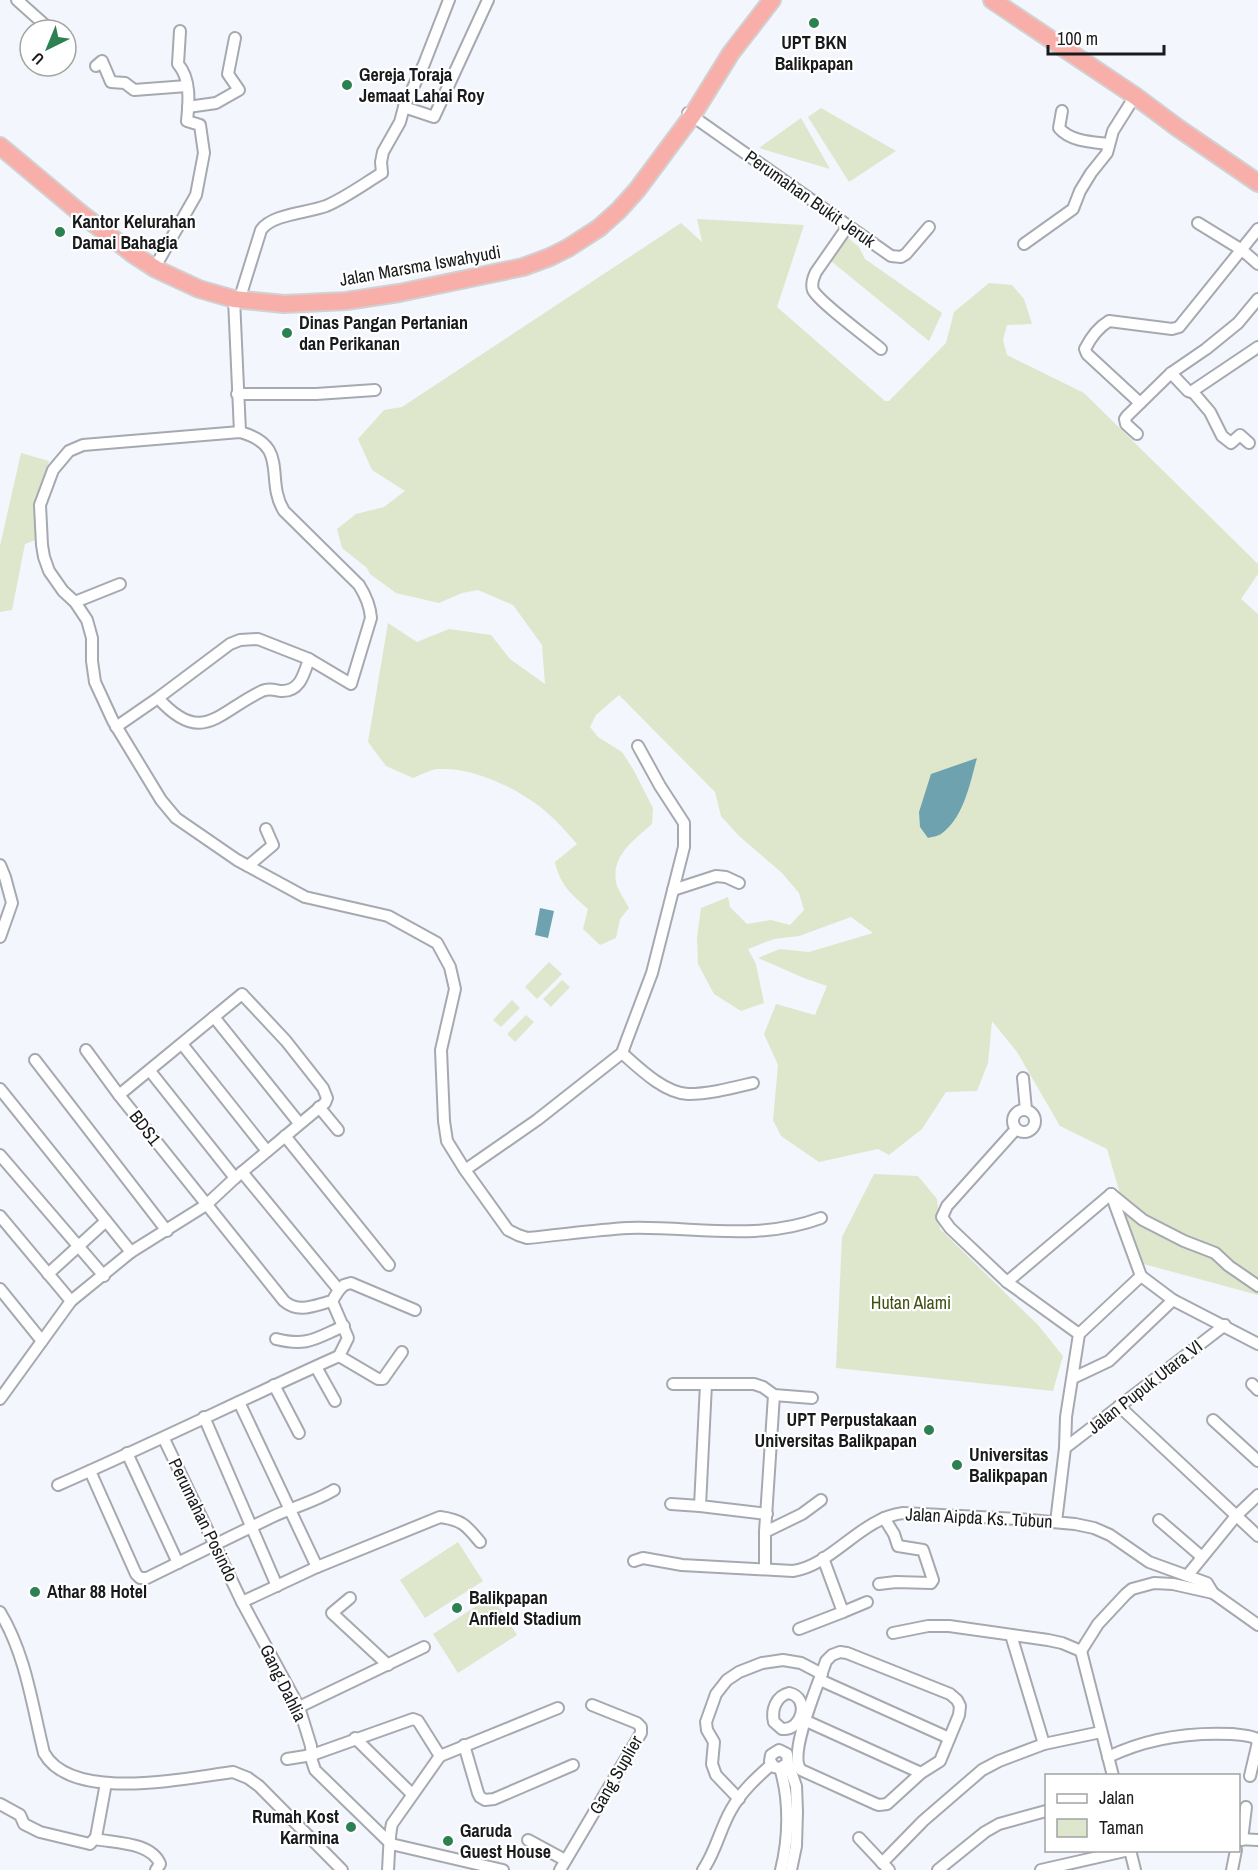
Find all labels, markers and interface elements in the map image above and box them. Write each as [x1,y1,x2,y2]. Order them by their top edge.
marker: UPT BKN Balikpapan [807,16,821,30]
north arrow [18,18,78,78]
scale bar [1048,18,1164,56]
text: 100 m [1057,26,1098,51]
place label: UPT BKN Balikpapan [775,30,853,76]
text: U [27,48,49,70]
place label: Gereja Toraja Jemaat Lahai Roy [359,62,485,108]
marker: Gereja Toraja Jemaat Lahai Roy [340,78,354,92]
street label: Perumahan Bukit Jeruk [740,144,881,253]
place label: Kantor Kelurahan Damai Bahagia [72,209,196,255]
marker: Kantor Kelurahan Damai Bahagia [53,225,67,239]
street label: Jalan Marsma Iswahyudi [337,239,502,292]
place label: Dinas Pangan Pertanian dan Perikanan [299,310,468,356]
marker: Dinas Pangan Pertanian dan Perikanan [280,326,294,340]
street label: BDS1 [124,1105,168,1151]
park label: Hutan Alami [871,1290,951,1315]
street label: Jalan Pupuk Utara VI [1082,1334,1207,1439]
place label: UPT Perpustakaan Universitas Balikpapan [755,1407,917,1453]
marker: UPT Perpustakaan Universitas Balikpapan [922,1423,936,1437]
place label: Universitas Balikpapan [969,1442,1049,1488]
street label: Perumahan Posindo [163,1454,244,1586]
marker: Universitas Balikpapan [950,1458,964,1472]
street label: Jalan Aipda Ks. Tubun [905,1501,1053,1534]
place label: Athar 88 Hotel [47,1579,147,1604]
marker: Athar 88 Hotel [28,1585,42,1599]
place label: Balikpapan Anfield Stadium [469,1585,581,1631]
marker: Balikpapan Anfield Stadium [450,1601,464,1615]
street label: Gang Dahlia [254,1640,313,1726]
street label: Gang Suplier [583,1731,648,1819]
legend [1045,1774,1240,1852]
text: Jalan [1099,1785,1134,1810]
place label: Rumah Kost Karmina [252,1804,340,1850]
text: Taman [1099,1815,1144,1840]
place label: Garuda Guest House [460,1818,551,1864]
marker: Rumah Kost Karmina [344,1820,358,1834]
marker: Garuda Guest House [441,1834,455,1848]

